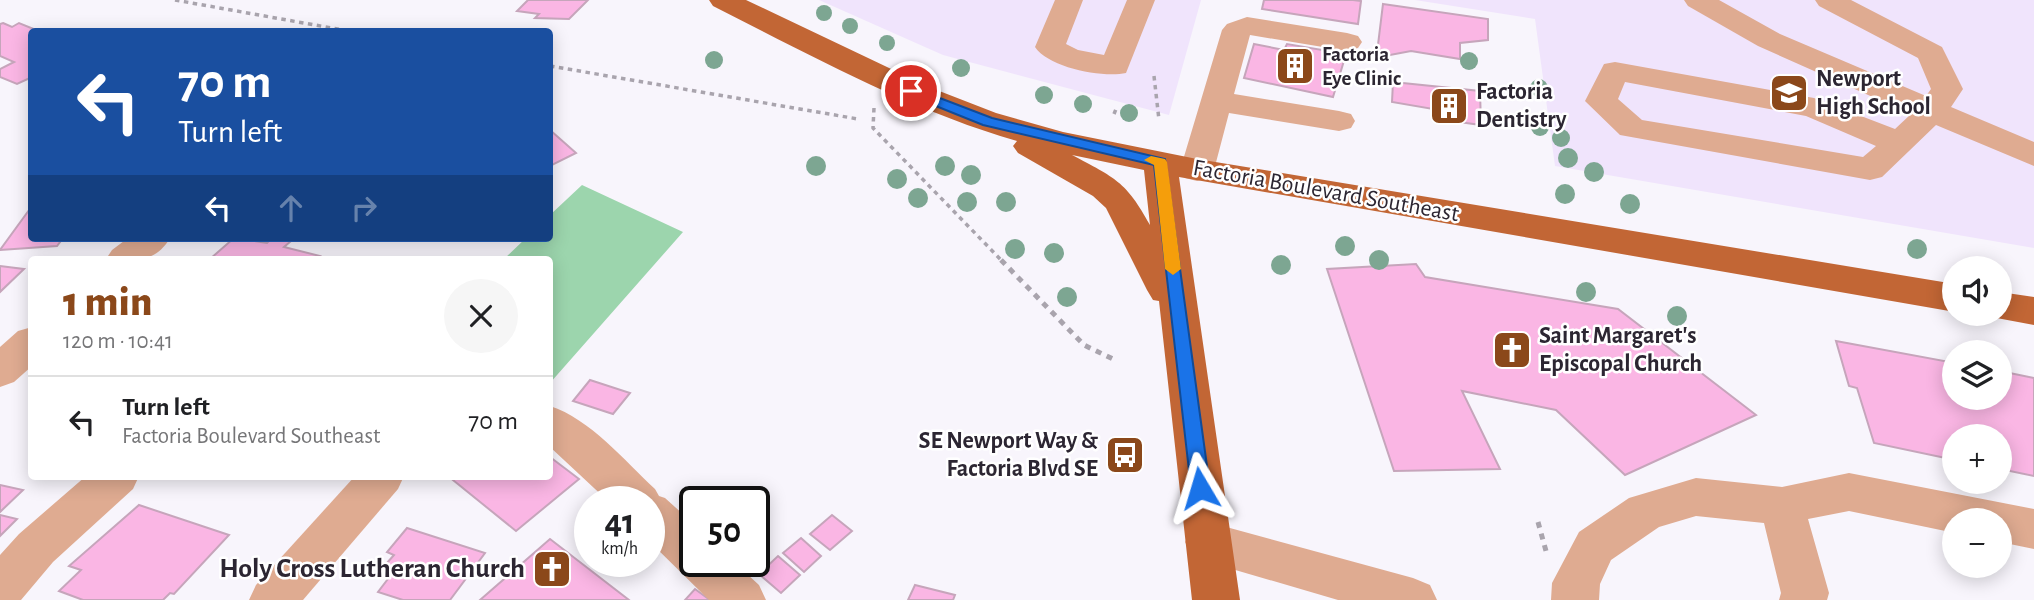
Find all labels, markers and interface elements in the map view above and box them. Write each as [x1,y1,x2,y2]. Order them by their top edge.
place label: Factoria Eye Clinic [1322,44,1401,89]
building icon: Factoria Eye Clinic [1274,45,1316,87]
icon: left [63,56,154,147]
text: 70 m [178,58,272,107]
pin [881,61,941,121]
place label: Newport High School [1816,67,1931,119]
icon: arrive [892,72,930,110]
school or university icon: Newport High School [1768,72,1810,114]
place label: Factoria Dentistry [1476,80,1567,132]
building icon: Factoria Dentistry [1428,85,1470,127]
text: Turn left [178,116,282,148]
street label: Factoria Boulevard Southeast [1191,156,1461,226]
icon: left [199,189,237,227]
icon: ahead [272,189,310,227]
icon: right [345,189,383,227]
map controls [1942,256,2012,578]
button: sound [1942,256,2012,326]
button: close [444,279,518,353]
text: 1 min [63,281,152,323]
place label: Saint Margaret's Episcopal Church [1539,324,1702,376]
church icon: Saint Margaret's Episcopal Church [1491,329,1533,371]
text: 120 m · 10:41 [63,330,173,353]
button: layers [1942,340,2012,410]
text: Turn left [122,394,210,420]
icon: left [63,403,101,441]
text: 70 m [468,408,518,434]
button: + [1942,424,2012,494]
text: Factoria Boulevard Southeast [122,425,380,448]
place label: SE Newport Way & Factoria Blvd SE [919,429,1098,481]
bus stop icon: SE Newport Way & Factoria Blvd SE [1104,434,1146,476]
position arrow [1163,451,1237,525]
speed limit sign: 50 [679,486,770,577]
text: 41 [604,505,635,540]
button: − [1942,508,2012,578]
text: km/h [601,540,638,558]
church icon: Holy Cross Lutheran Church [531,548,573,590]
place label: Holy Cross Lutheran Church [219,555,525,583]

